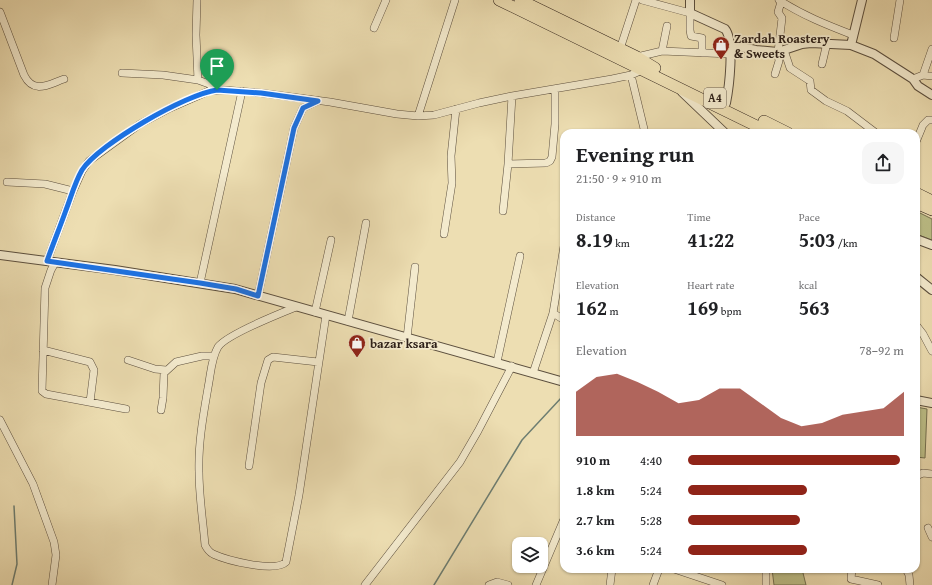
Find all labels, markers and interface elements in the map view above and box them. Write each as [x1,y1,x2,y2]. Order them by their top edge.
place label: Zardah Roastery & Sweets [734,29,830,63]
shop icon: Zardah Roastery & Sweets [711,35,731,60]
pin [200,49,234,90]
icon: arrive [206,55,228,77]
road number: A4 [704,88,726,108]
text: Evening run [576,138,694,170]
button: share [862,142,904,184]
text: 21:50 · 9 × 910 m [576,169,662,188]
text: Distance [576,209,615,225]
text: Time [687,209,711,225]
text: Pace [799,209,820,225]
text: 8.19 [576,225,613,254]
text: 41:22 [687,225,734,254]
text: 5:03 [799,225,835,254]
text: km [613,235,630,251]
text: /km [835,235,858,251]
text: Elevation [576,277,619,293]
text: Heart rate [687,277,735,293]
text: kcal [799,277,817,293]
text: 162 [576,293,607,322]
text: 169 [687,293,718,322]
text: 563 [799,293,830,322]
text: m [607,303,619,319]
text: bpm [718,303,741,319]
shop icon: bazar ksara [347,333,367,358]
place label: bazar ksara [370,334,438,353]
text: Elevation [576,341,627,360]
text: 78–92 m [859,341,904,360]
text: 910 m [576,451,610,470]
text: 4:40 [640,451,662,470]
text: 1.8 km [576,481,615,500]
text: 5:24 [640,481,662,500]
text: 2.7 km [576,511,615,530]
text: 5:28 [640,511,662,530]
map controls [512,537,548,573]
button: layers [512,537,548,573]
text: 3.6 km [576,541,615,560]
text: 5:24 [640,541,662,560]

